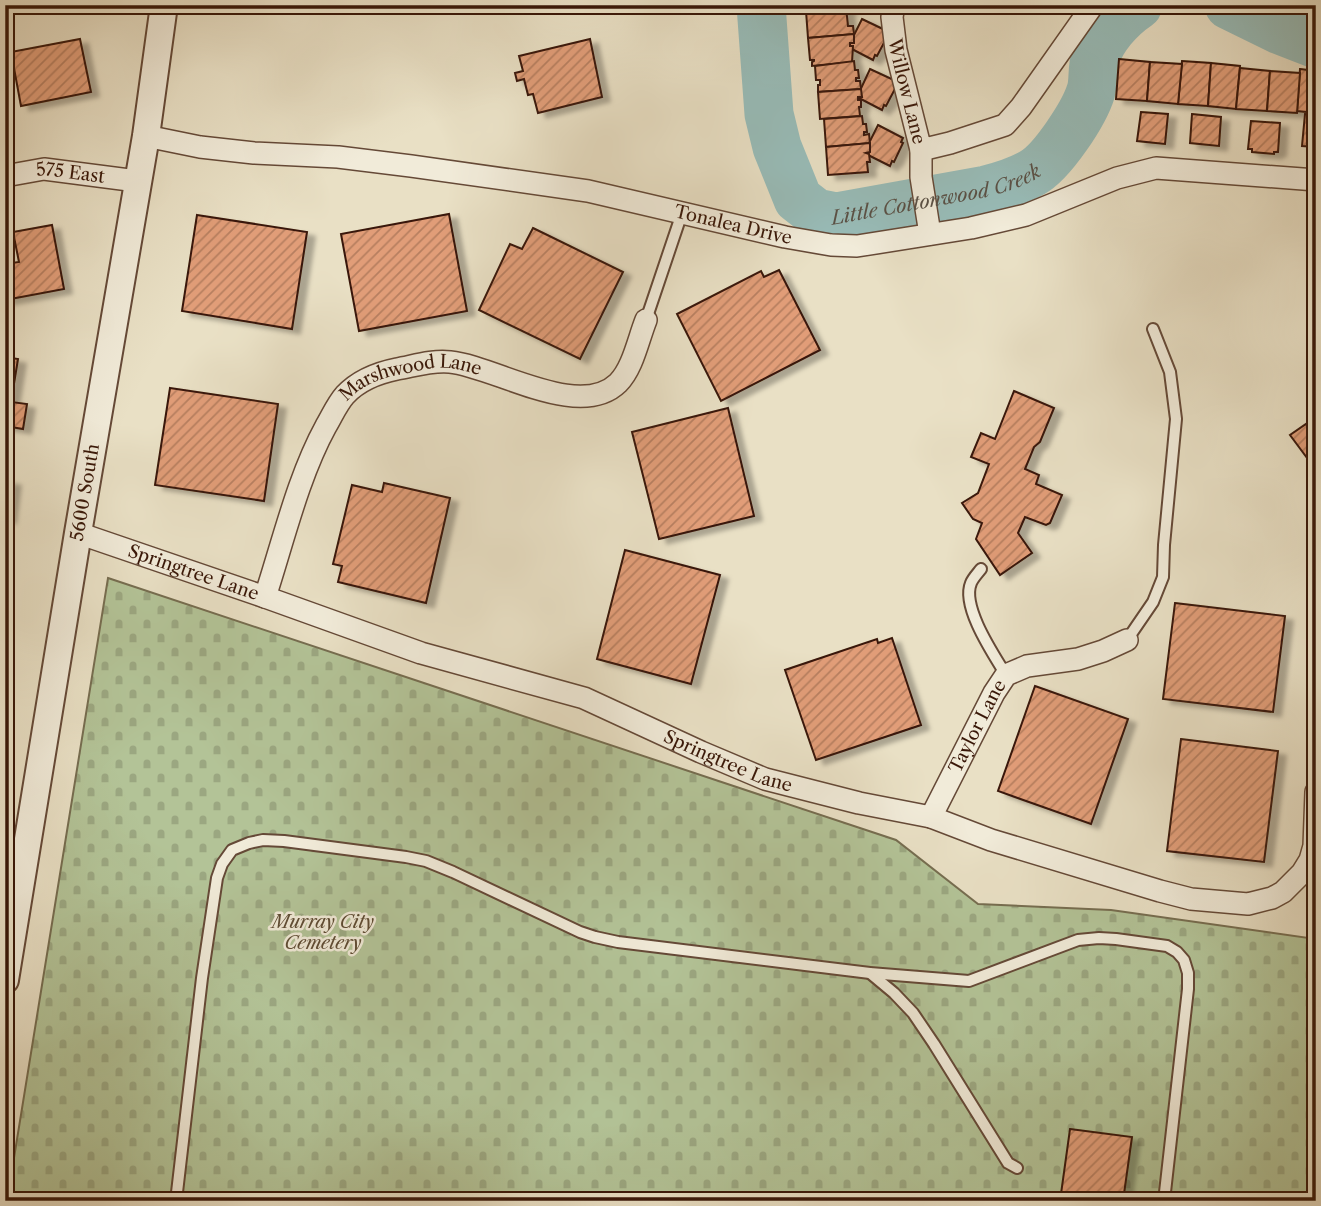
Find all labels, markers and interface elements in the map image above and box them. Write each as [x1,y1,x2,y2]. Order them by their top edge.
street label: Willow Lane [884,36,930,146]
street label: 575 East [34,158,107,188]
water label: Little Cottonwood Creek [827,159,1045,230]
street label: Tonalea Drive [672,201,794,249]
street label: Marshwood Lane [335,350,484,405]
street label: 5600 South [66,442,104,543]
street label: Springtree Lane [125,540,262,605]
street label: Taylor Lane [944,675,1011,776]
street label: Springtree Lane [660,725,795,797]
park label: Murray City Cemetery [270,911,374,954]

